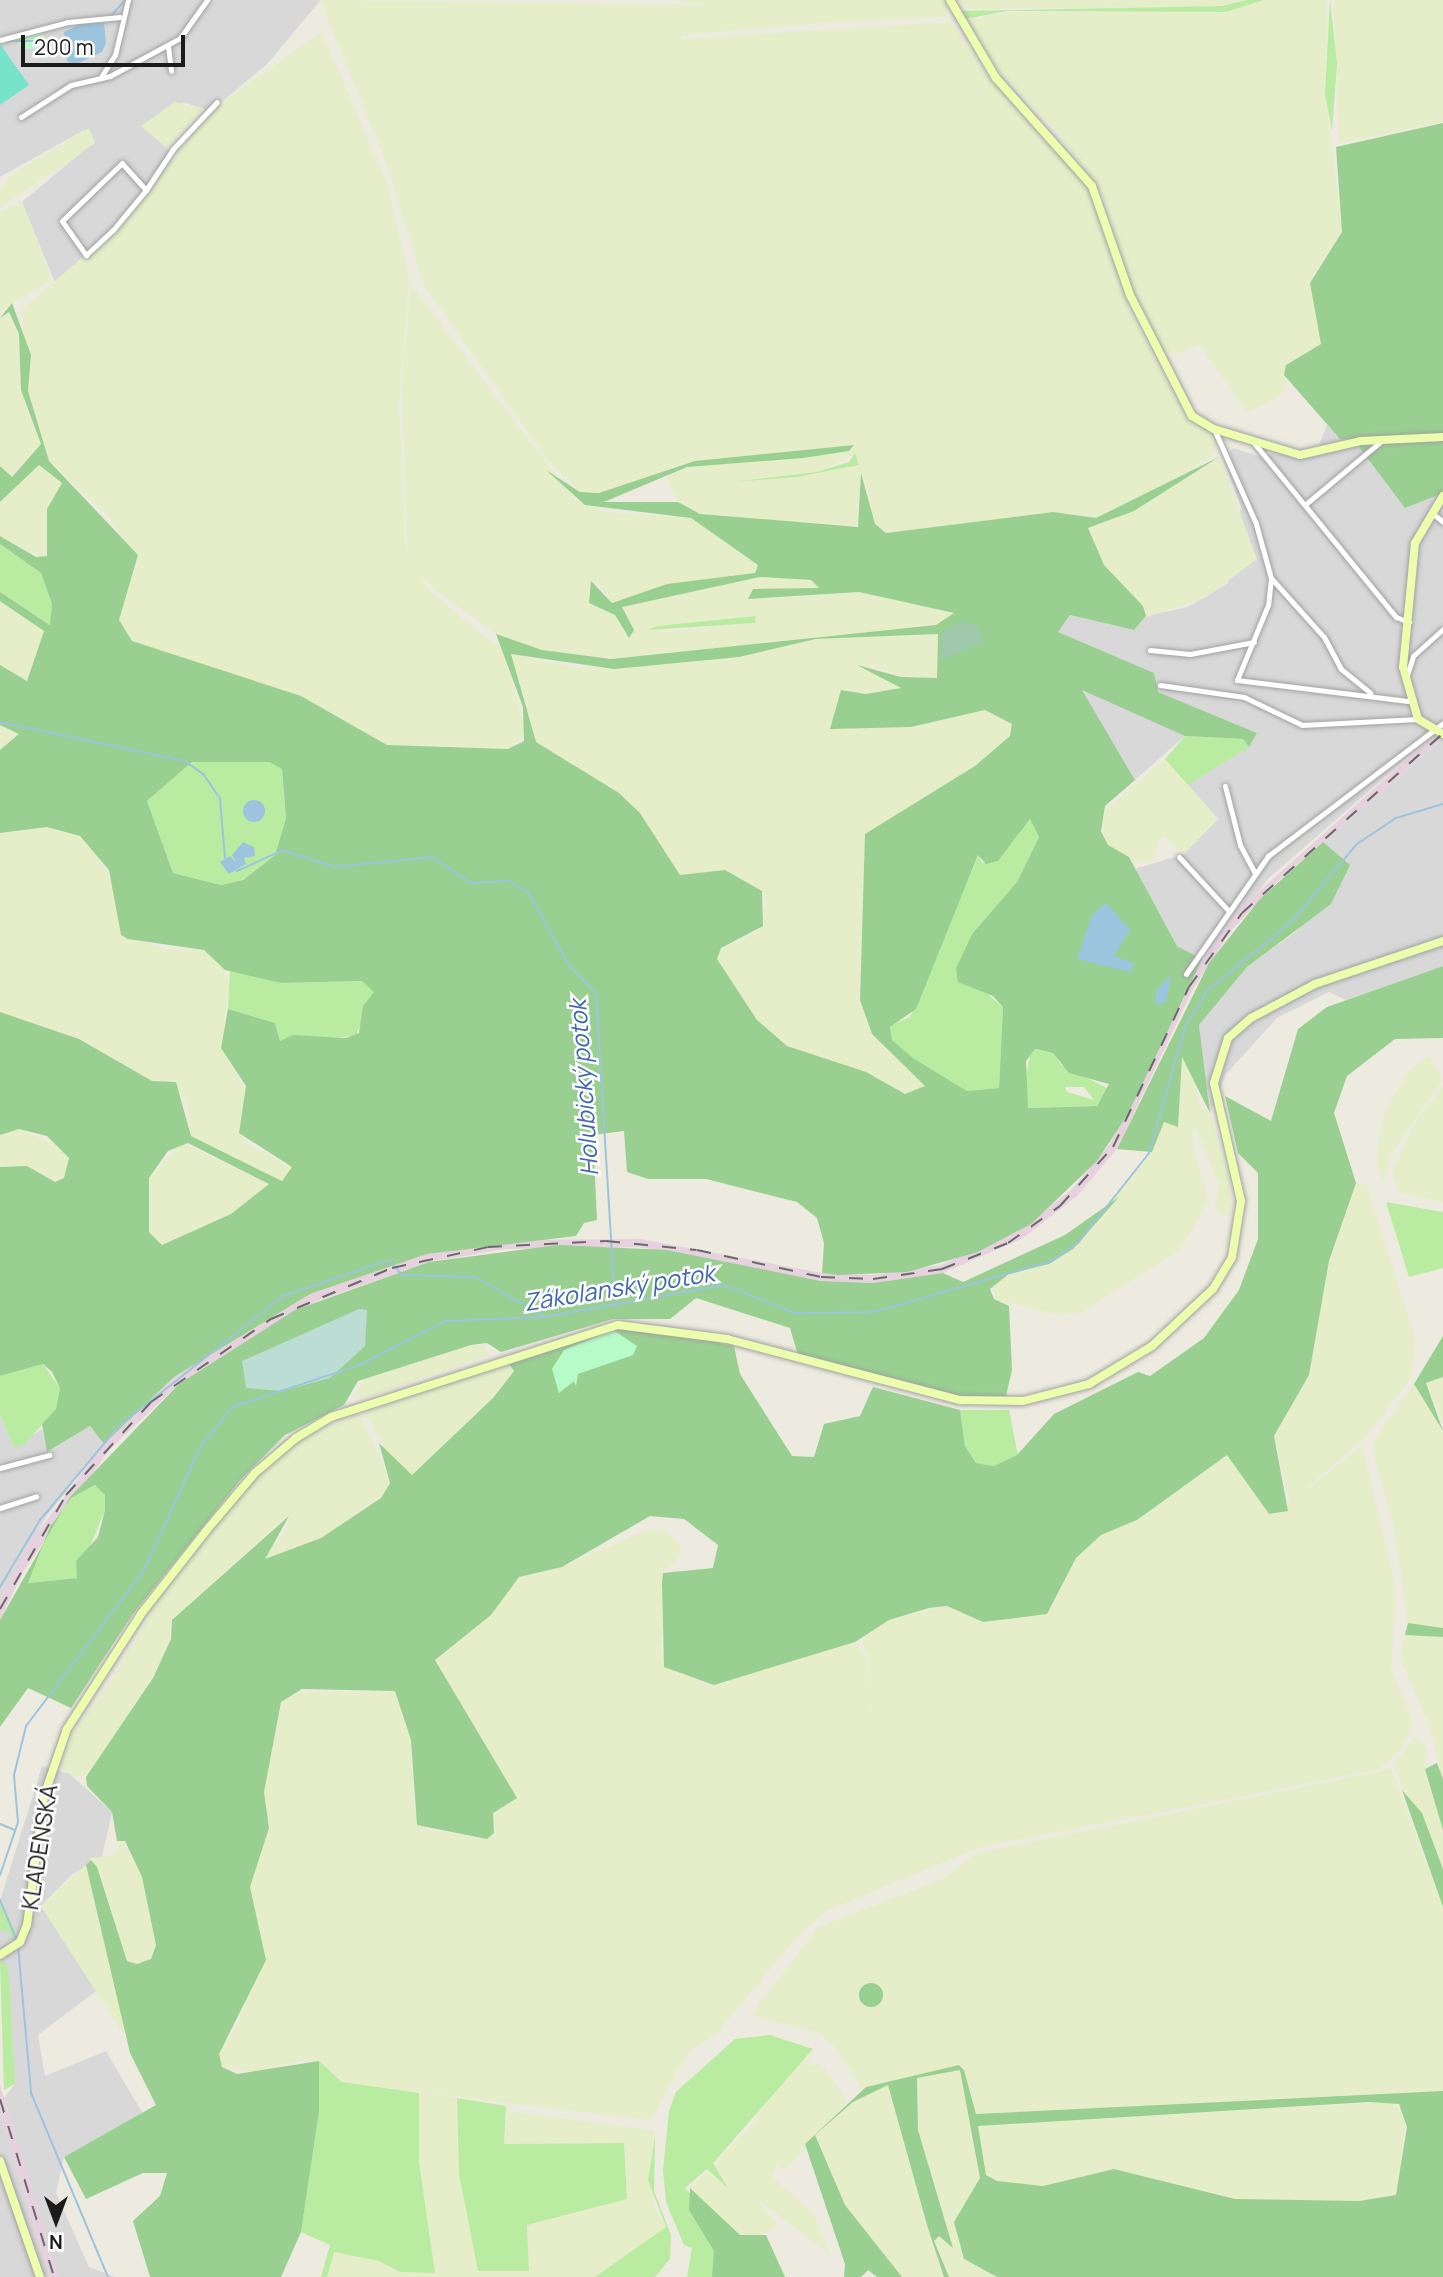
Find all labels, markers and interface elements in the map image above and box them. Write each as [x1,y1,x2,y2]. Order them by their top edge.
scale bar [24,21,189,65]
text: 200 m [34,33,94,61]
water label: Holubický potok [562,999,604,1177]
water label: Zákolanský potok [522,1258,716,1316]
street label: KLADENSKÁ [15,1782,63,1912]
north arrow [21,2186,91,2256]
text: N [49,2229,63,2255]

